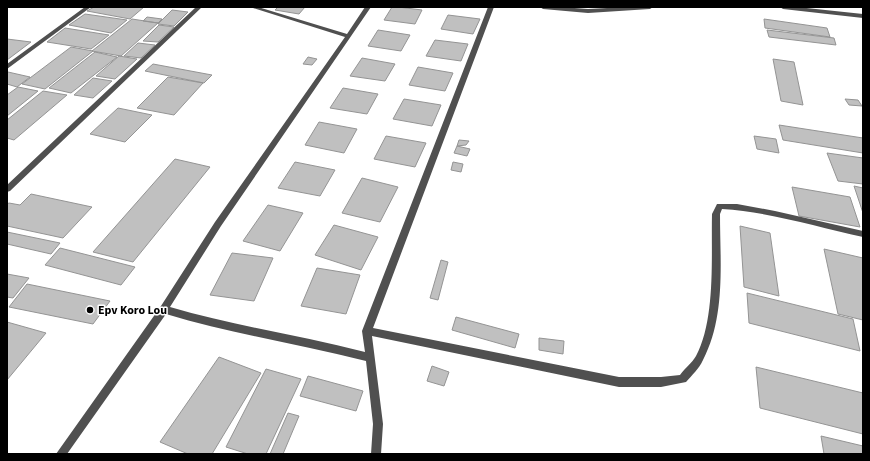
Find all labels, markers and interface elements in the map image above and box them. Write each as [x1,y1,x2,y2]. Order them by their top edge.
place label: Epv Koro Lou [98,302,167,319]
marker: Epv Koro Lou [85,305,95,315]

